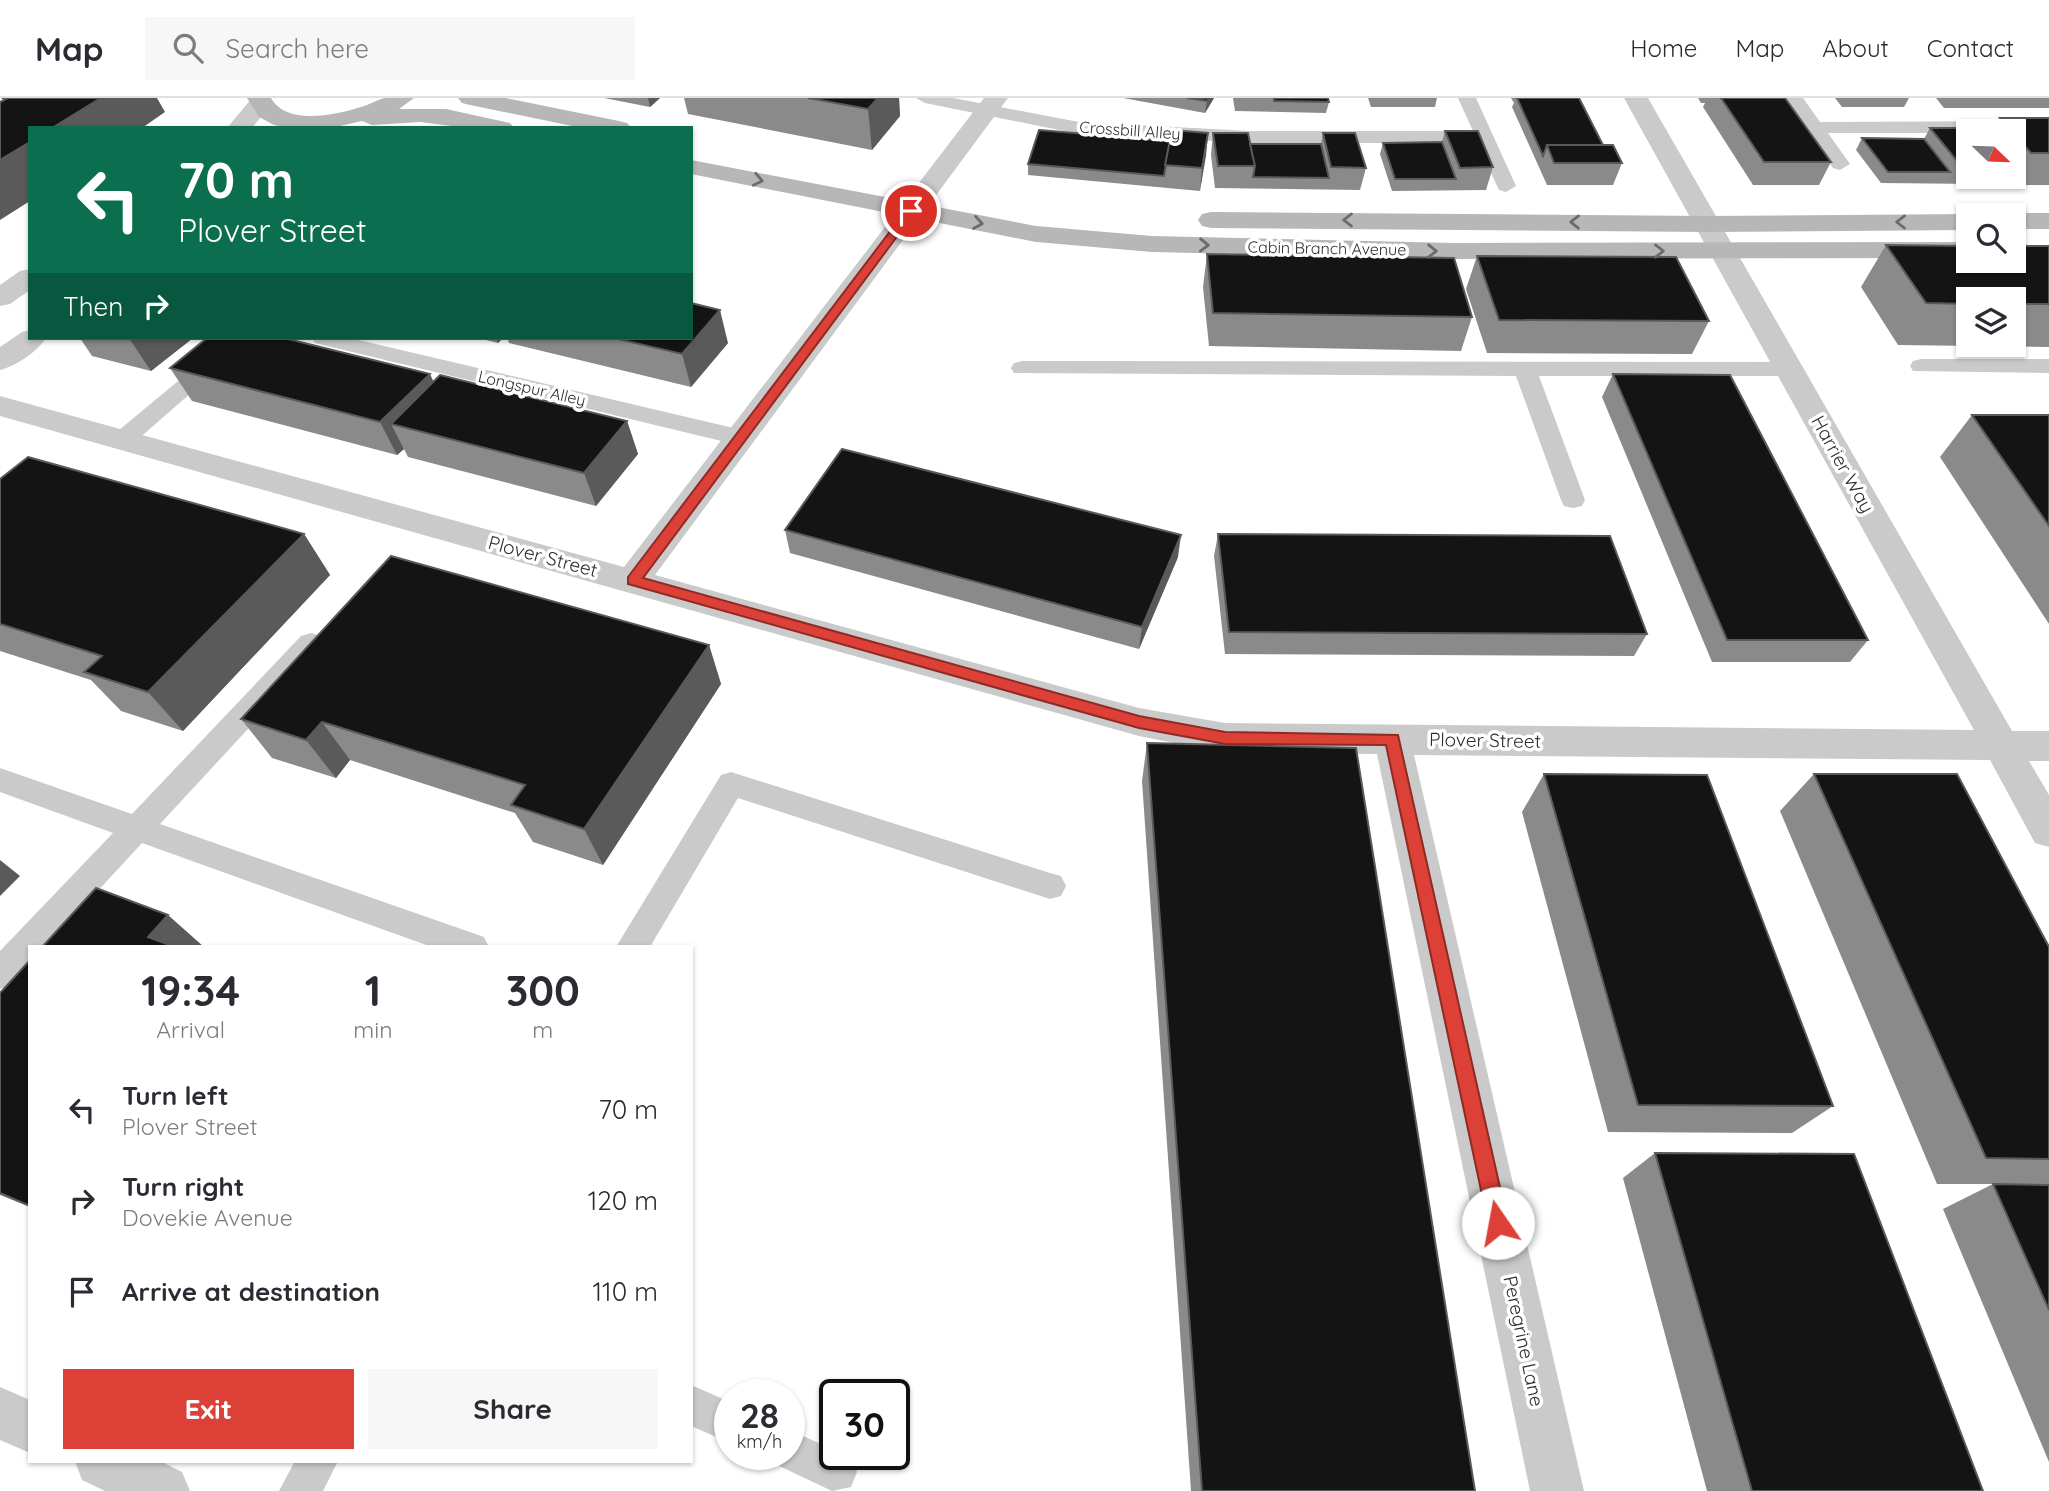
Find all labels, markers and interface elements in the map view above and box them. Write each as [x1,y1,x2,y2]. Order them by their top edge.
search box [145,17,635,80]
text: Map [35,28,103,69]
icon: search [169,29,207,67]
text: Search here [225,32,369,65]
text: Home [1630,33,1697,63]
text: Map [1735,33,1784,63]
text: About [1822,33,1889,63]
text: Contact [1927,33,2014,63]
street label: Crossbill Alley [1079,116,1181,144]
north arrow [1956,119,2026,189]
map controls [1956,119,2026,357]
text: 70 m [178,149,294,210]
icon: left [63,154,154,245]
one-way arrow [752,172,764,187]
pin [881,181,941,241]
icon: arrive [892,192,930,230]
button: search [1956,203,2026,273]
text: Plover Street [178,210,367,250]
one-way arrow [1342,212,1352,228]
one-way arrow [1569,214,1580,230]
one-way arrow [1895,214,1905,230]
one-way arrow [972,215,984,230]
street label: Cabin Branch Avenue [1247,237,1407,259]
one-way arrow [1199,238,1210,253]
one-way arrow [1427,243,1437,259]
one-way arrow [1654,243,1665,259]
icon: right [137,287,175,325]
button: layers [1956,287,2026,357]
text: Then [63,290,123,323]
street label: Longspur Alley [476,366,588,410]
street label: Harrier Way [1806,411,1880,517]
street label: Plover Street [486,530,600,582]
street label: Plover Street [1429,727,1541,753]
text: 19:34 [141,964,240,1017]
text: 1 [365,964,381,1017]
text: 300 [506,964,580,1017]
text: Arrival [156,1015,225,1044]
text: min [353,1015,392,1044]
text: m [532,1015,553,1044]
text: Turn left [122,1079,229,1112]
icon: left [63,1091,101,1129]
text: 70 m [598,1093,658,1126]
text: Plover Street [122,1112,258,1141]
text: Turn right [122,1170,244,1203]
icon: right [63,1182,101,1220]
text: 120 m [588,1184,658,1217]
position arrow [1461,1186,1535,1260]
text: Dovekie Avenue [122,1203,293,1232]
icon: arrive [63,1273,101,1311]
street label: Peregrine Lane [1498,1274,1550,1408]
text: Arrive at destination [122,1275,380,1308]
text: 110 m [592,1275,658,1308]
button: Exit [63,1369,354,1449]
button: Share [368,1369,658,1449]
speed limit sign: 30 [819,1379,910,1470]
text: 28 [740,1393,779,1437]
text: km/h [737,1430,782,1453]

